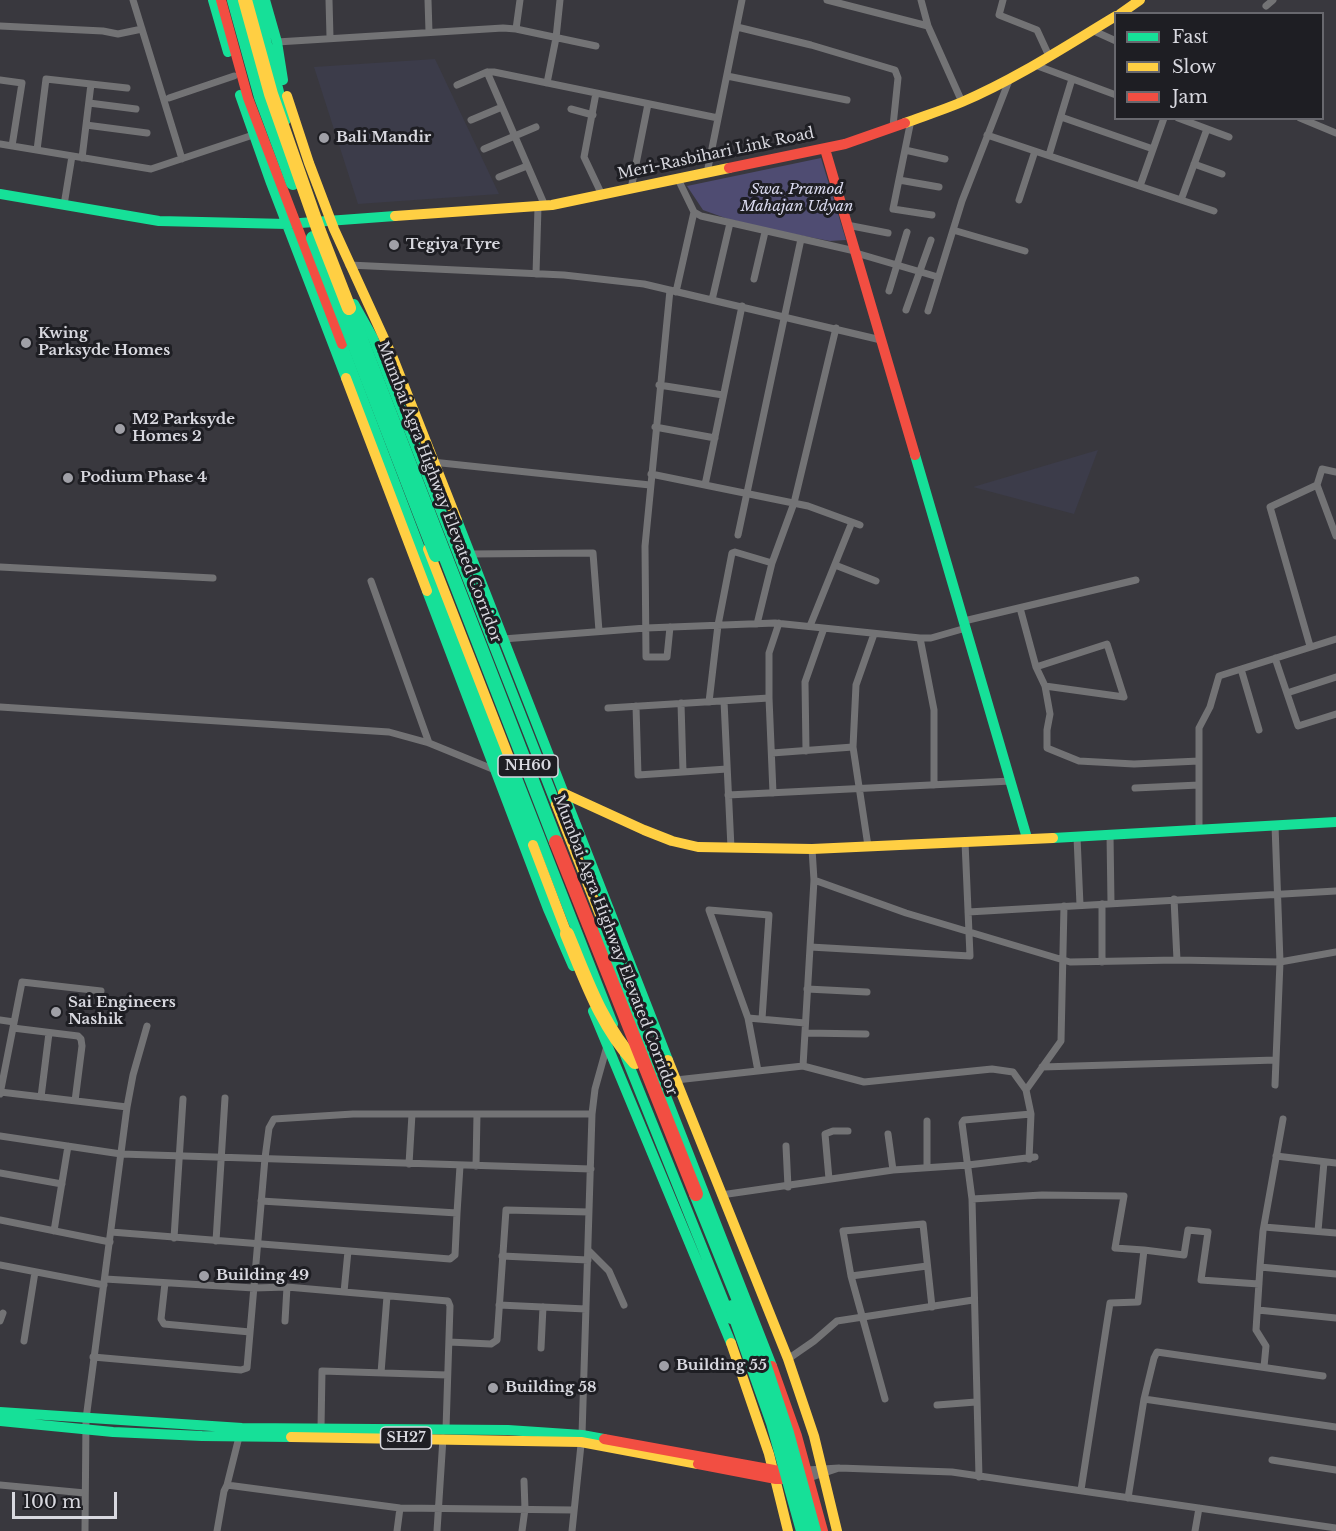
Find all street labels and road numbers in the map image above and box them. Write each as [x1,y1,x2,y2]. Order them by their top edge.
street label: Meri-Rasbihari Link Road [616,124,816,184]
street label: Mumbai Agra Highway Elevated Corridor [373,339,505,645]
road number: NH60 [498,755,558,777]
street label: Mumbai Agra Highway Elevated Corridor [549,792,681,1098]
road number: SH27 [380,1427,432,1449]

